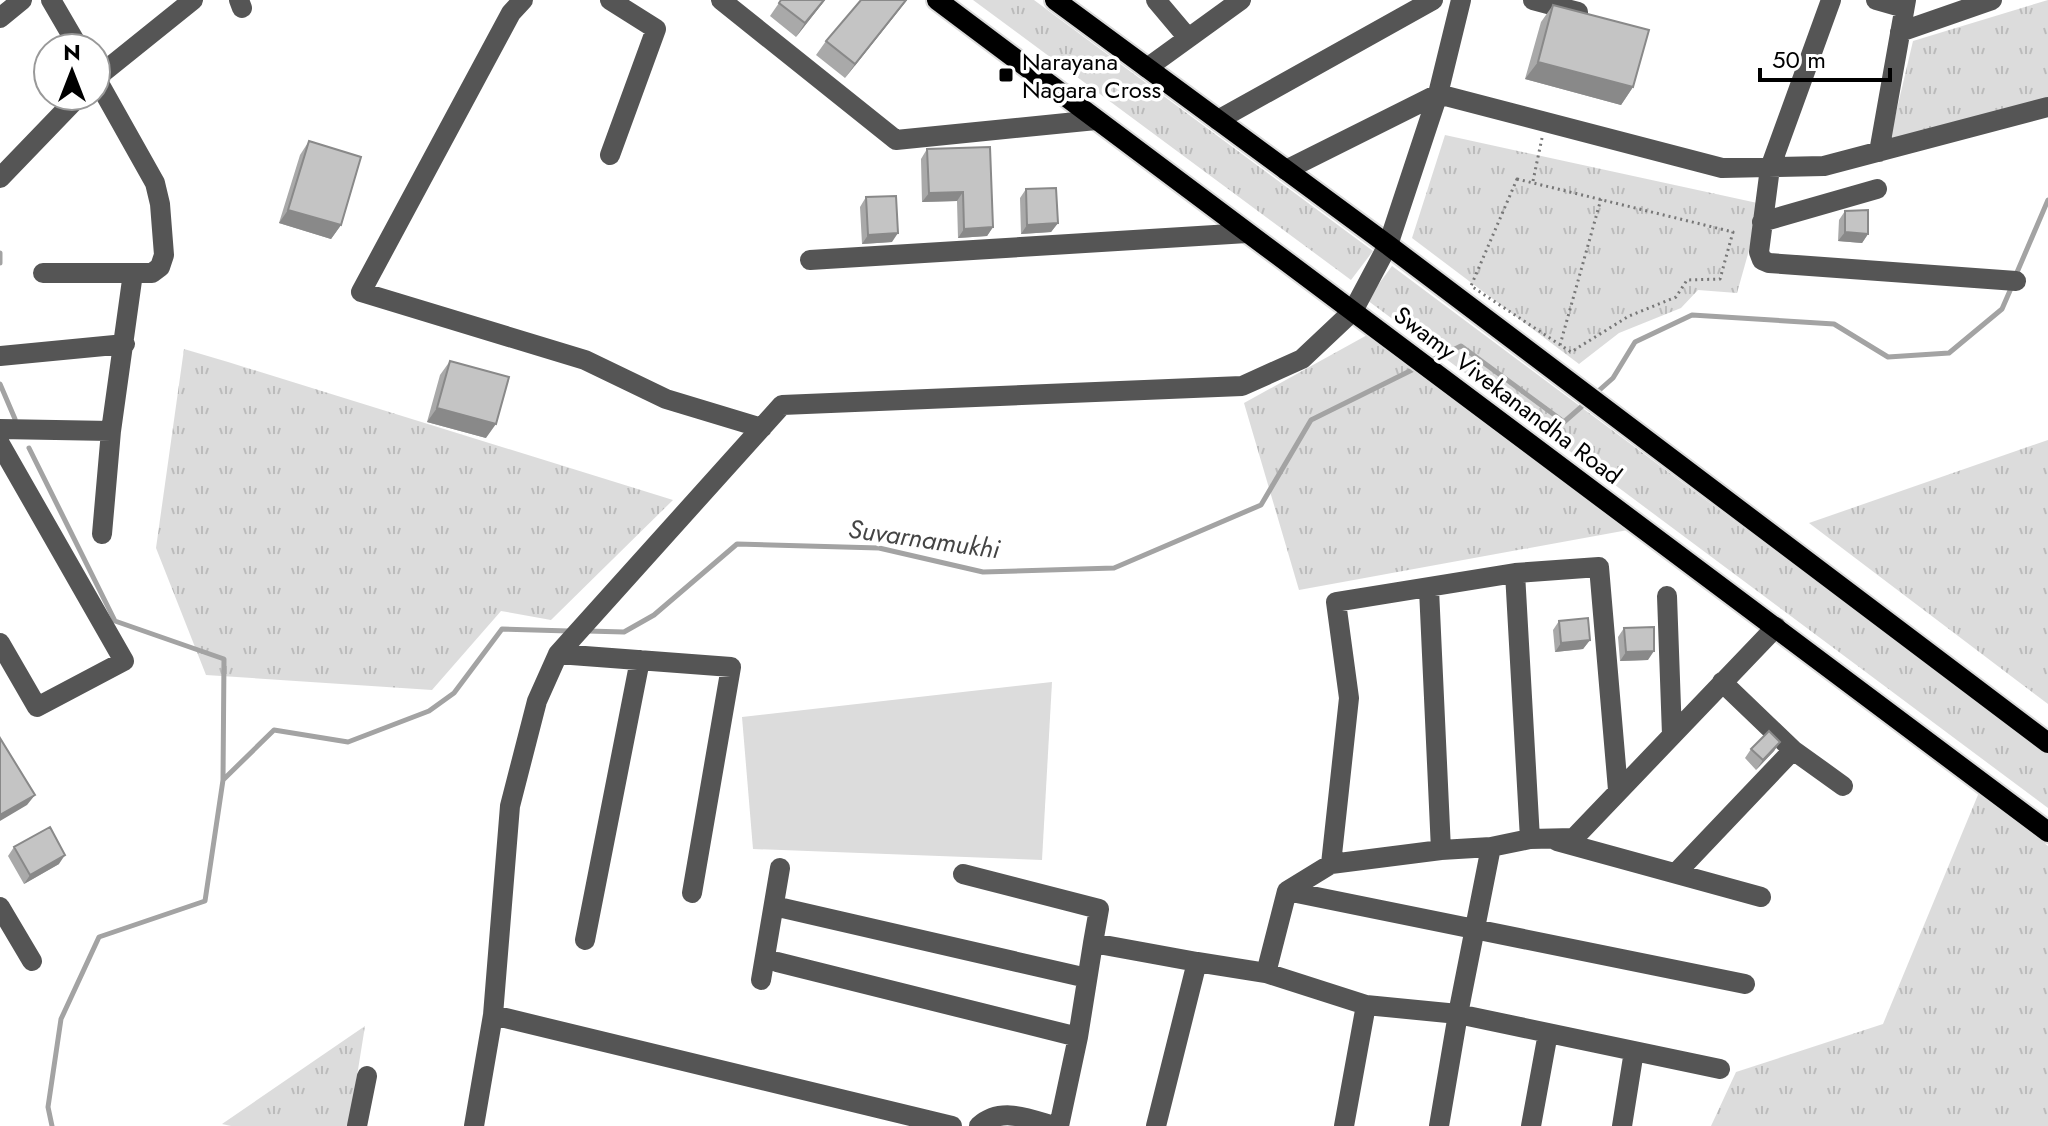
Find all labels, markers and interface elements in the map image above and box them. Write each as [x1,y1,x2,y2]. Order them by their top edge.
north arrow [32,32,112,112]
scale bar [1760,32,1890,82]
text: N [63,36,81,68]
text: 50 m [1772,42,1826,77]
place label: Narayana Nagara Cross [1022,44,1161,107]
marker: Narayana Nagara Cross [997,66,1015,84]
street label: Swamy Vivekanandha Road [1387,297,1629,493]
water label: Suvarnamukhi [846,510,1003,568]

